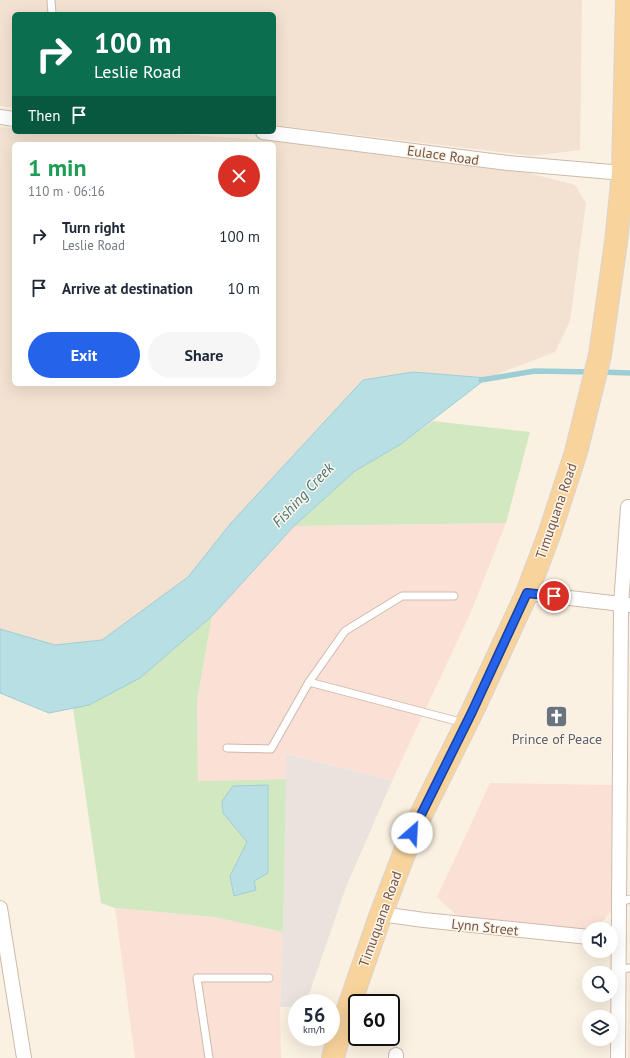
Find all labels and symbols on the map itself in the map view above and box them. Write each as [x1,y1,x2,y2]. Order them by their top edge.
street label: Eulace Road [406,141,480,169]
water label: Fishing Creek [268,457,338,531]
street label: Timuquana Road [531,461,581,561]
pin [537,579,571,613]
church icon: Prince of Peace [544,704,570,730]
place label: Prince of Peace [512,730,602,748]
position arrow [391,812,433,854]
street label: Timuquana Road [354,869,406,969]
street label: Lynn Street [451,915,520,939]
speed limit sign: 60 [348,994,400,1046]

